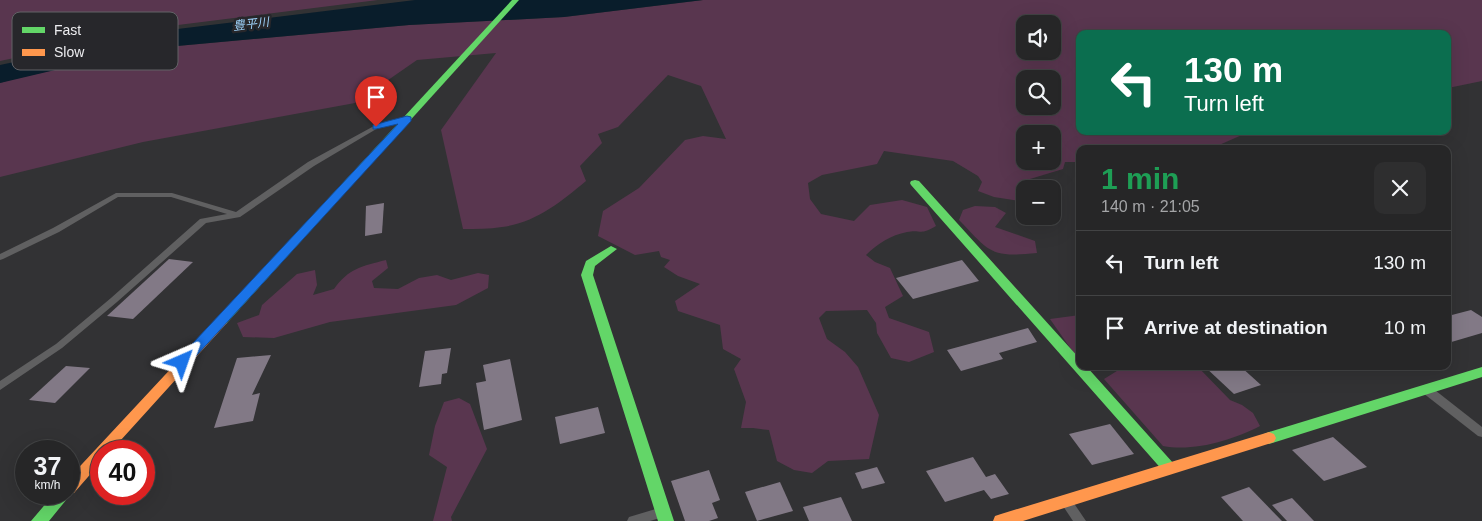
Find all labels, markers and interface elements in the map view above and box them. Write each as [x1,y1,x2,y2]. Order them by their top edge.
legend [12,12,178,70]
water label: 豊平川 [232,15,272,33]
map controls [1016,15,1061,225]
button: sound [1016,15,1061,60]
text: Fast [54,22,81,38]
text: Slow [54,44,85,60]
icon: left [1101,50,1166,115]
text: 130 m [1184,50,1283,89]
button: search [1016,70,1061,115]
pin [355,76,397,127]
icon: arrive [362,83,390,111]
text: Turn left [1184,91,1264,116]
button: + [1016,125,1061,170]
text: 1 min [1101,162,1179,195]
button: close [1374,162,1426,214]
button: − [1016,180,1061,225]
text: 140 m · 21:05 [1101,198,1200,215]
icon: left [1101,249,1129,277]
text: Turn left [1144,252,1219,273]
text: 130 m [1373,252,1426,273]
icon: arrive [1101,314,1129,342]
text: Arrive at destination [1144,317,1328,338]
text: 10 m [1384,317,1426,338]
position arrow [155,335,207,387]
speed limit sign: 40 [90,440,155,505]
text: 37 [34,452,61,480]
text: km/h [34,478,61,492]

